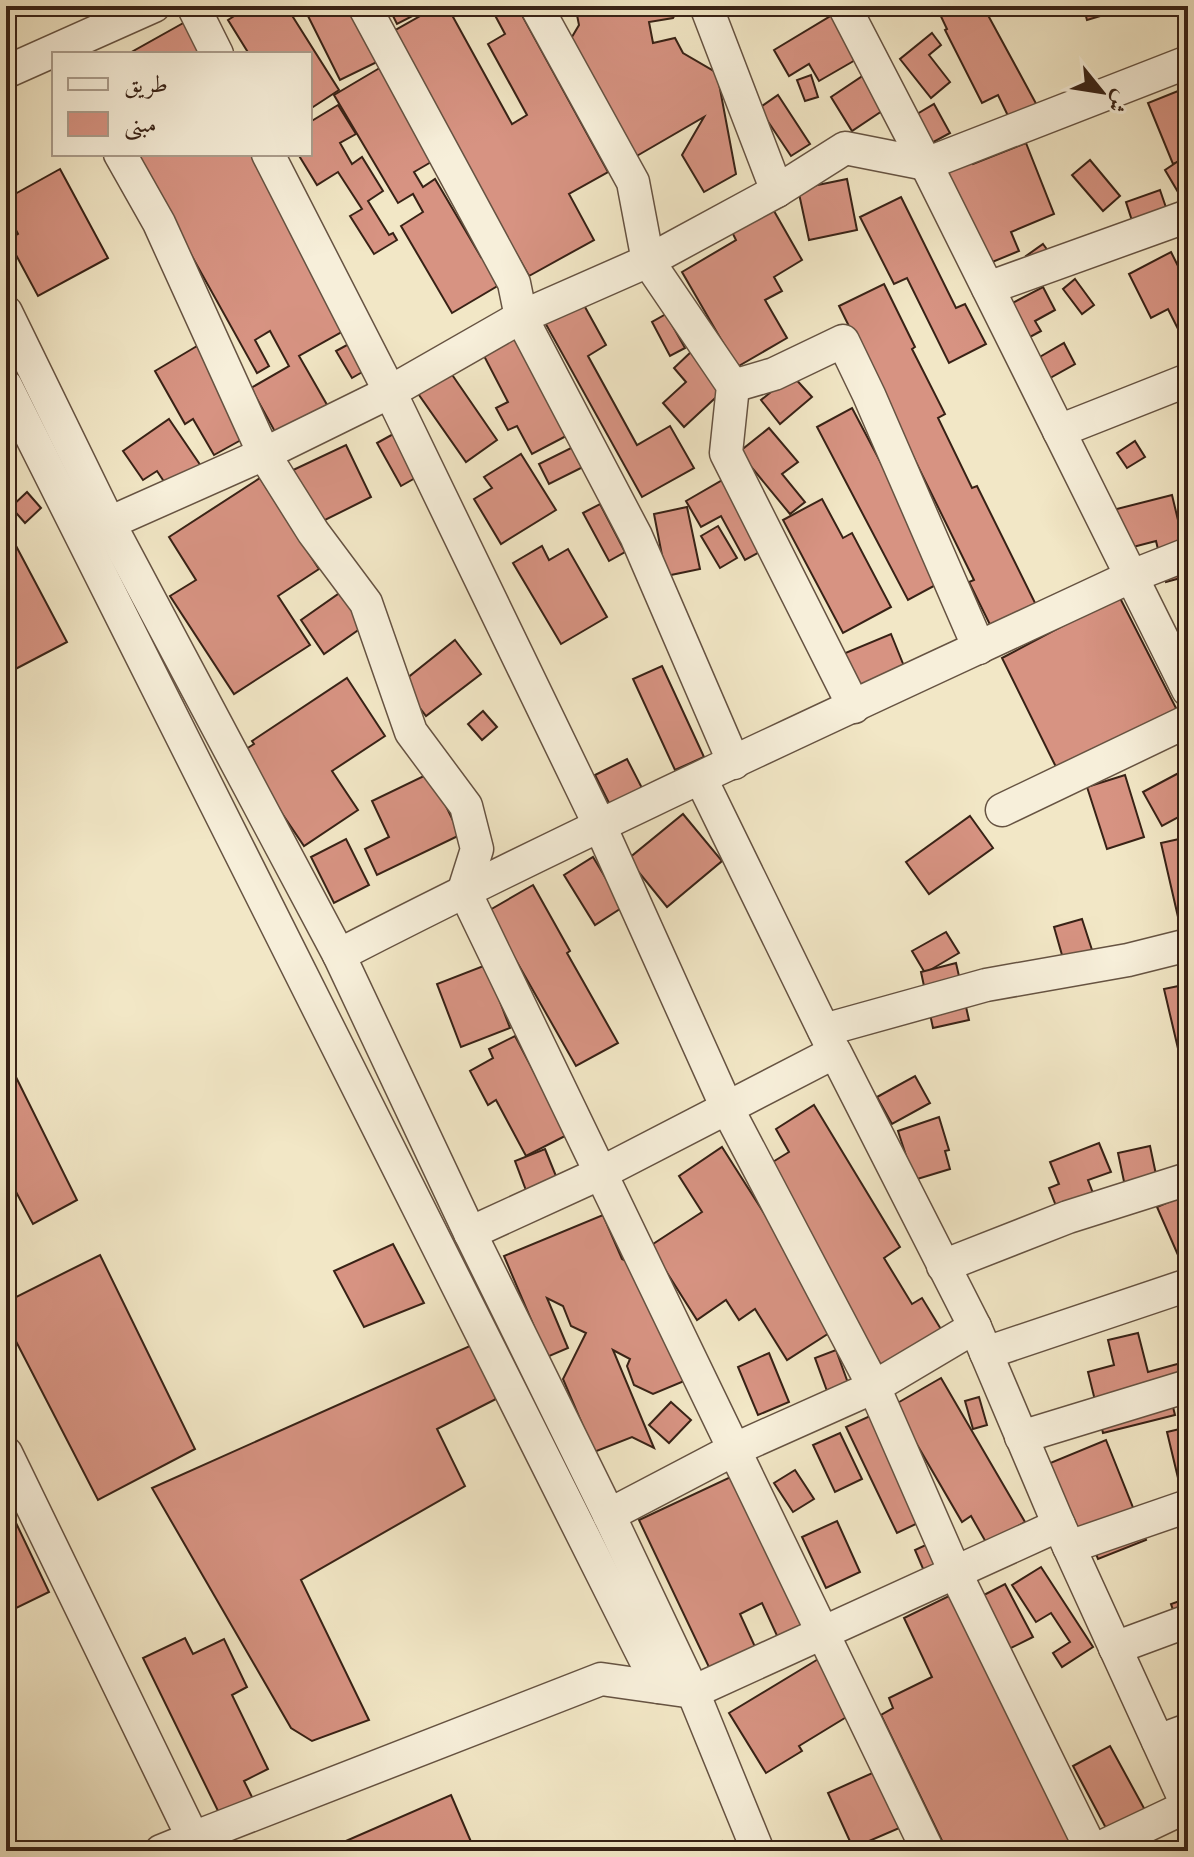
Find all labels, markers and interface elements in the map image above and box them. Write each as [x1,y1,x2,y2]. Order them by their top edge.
legend [52,52,312,156]
north arrow [1062,52,1142,132]
text: طريق [124,68,168,101]
text: ش [1100,85,1137,118]
text: مبنى [124,108,157,141]

